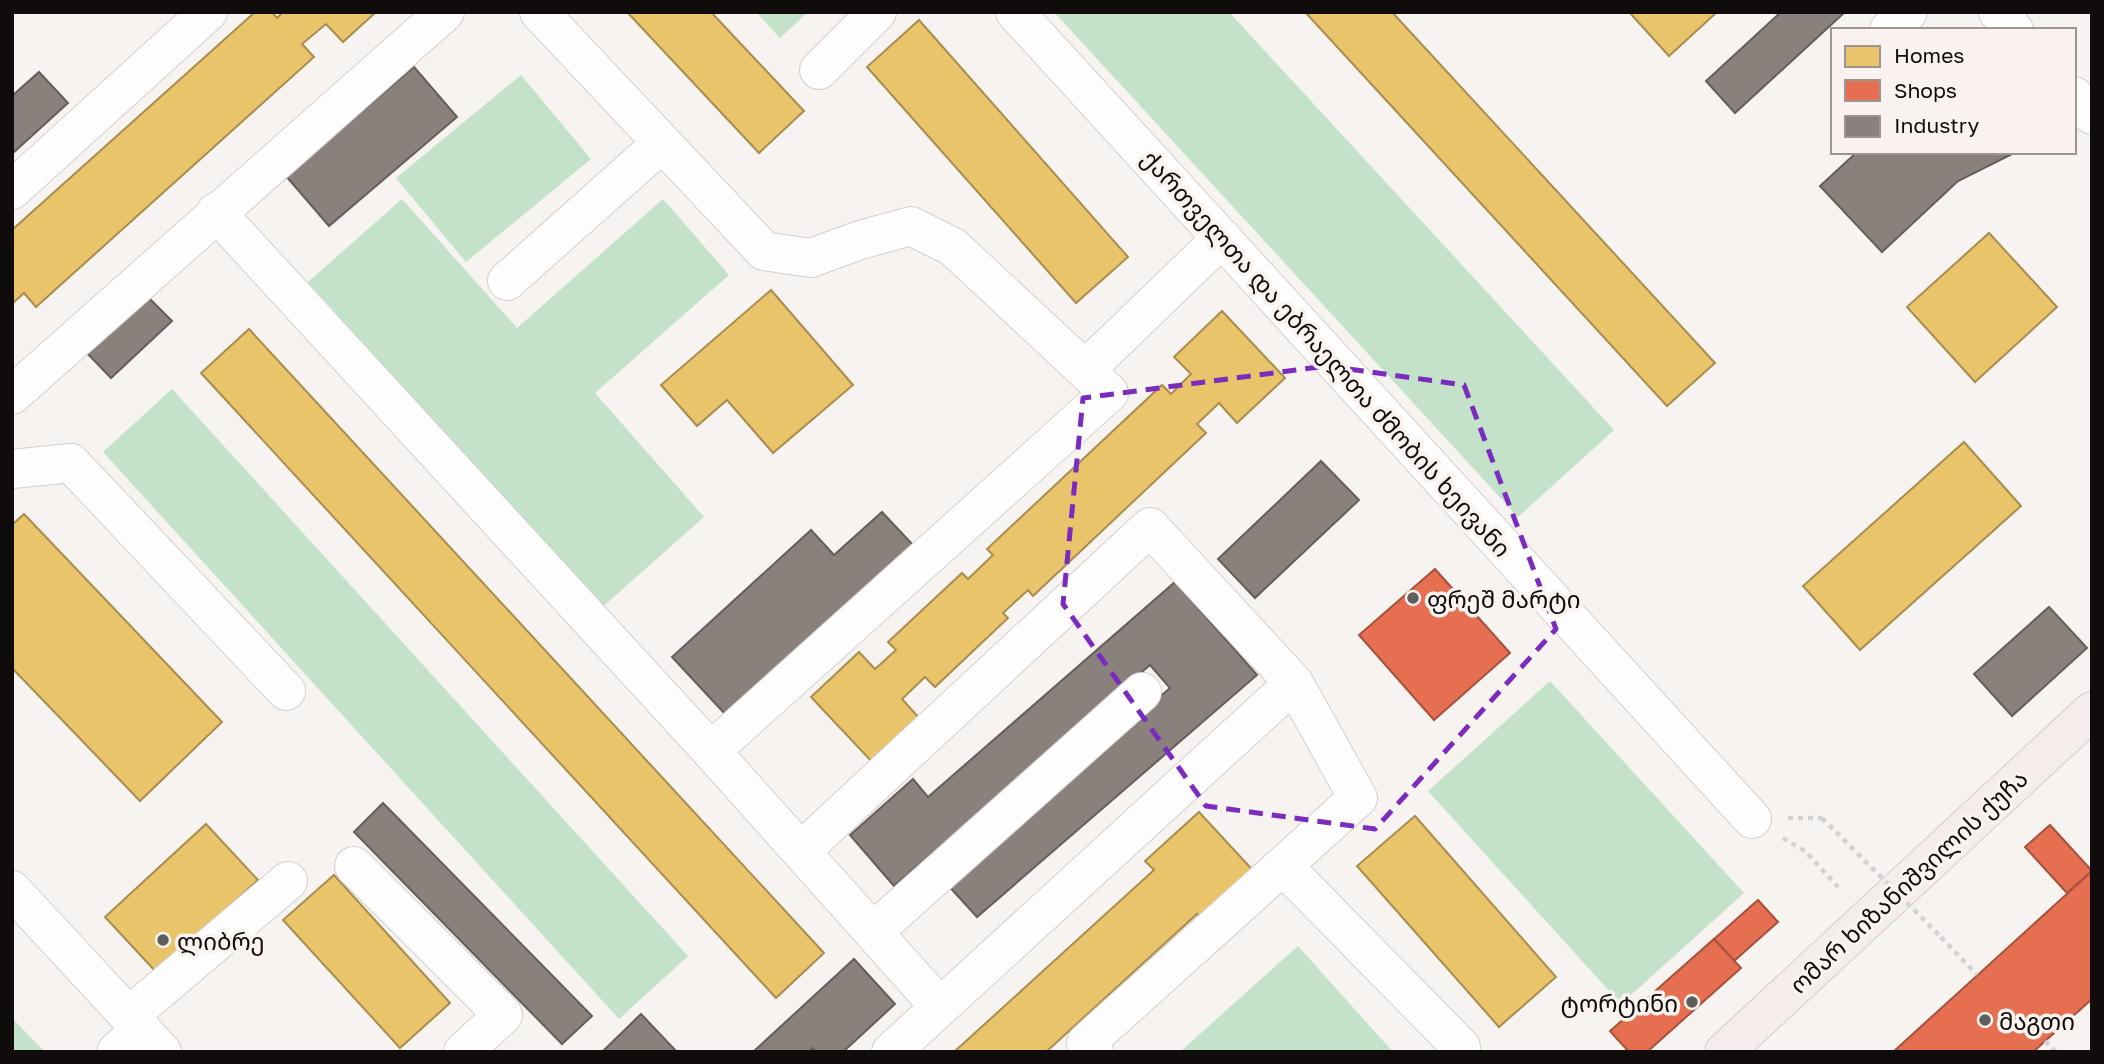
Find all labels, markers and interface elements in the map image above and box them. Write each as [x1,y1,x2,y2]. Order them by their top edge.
legend [1831,28,2076,154]
text: Homes [1894,42,1964,68]
text: Shops [1894,77,1957,103]
text: Industry [1894,112,1979,138]
street label: ქართველთა და ებრაელთა ძმობის ხეივანი [1136,144,1518,563]
place label: ფრეშ მარტი [1427,584,1580,614]
marker: ფრეშ მარტი [1405,590,1421,606]
street label: ომარ ხიზანიშვილის ქუჩა [1783,763,2034,1000]
place label: ლიბრე [177,926,265,956]
marker: ლიბრე [155,932,171,948]
place label: ტორტინი [1561,988,1678,1018]
marker: ტორტინი [1684,994,1700,1010]
place label: მაგთი [1999,1006,2075,1036]
marker: მაგთი [1977,1012,1993,1028]

